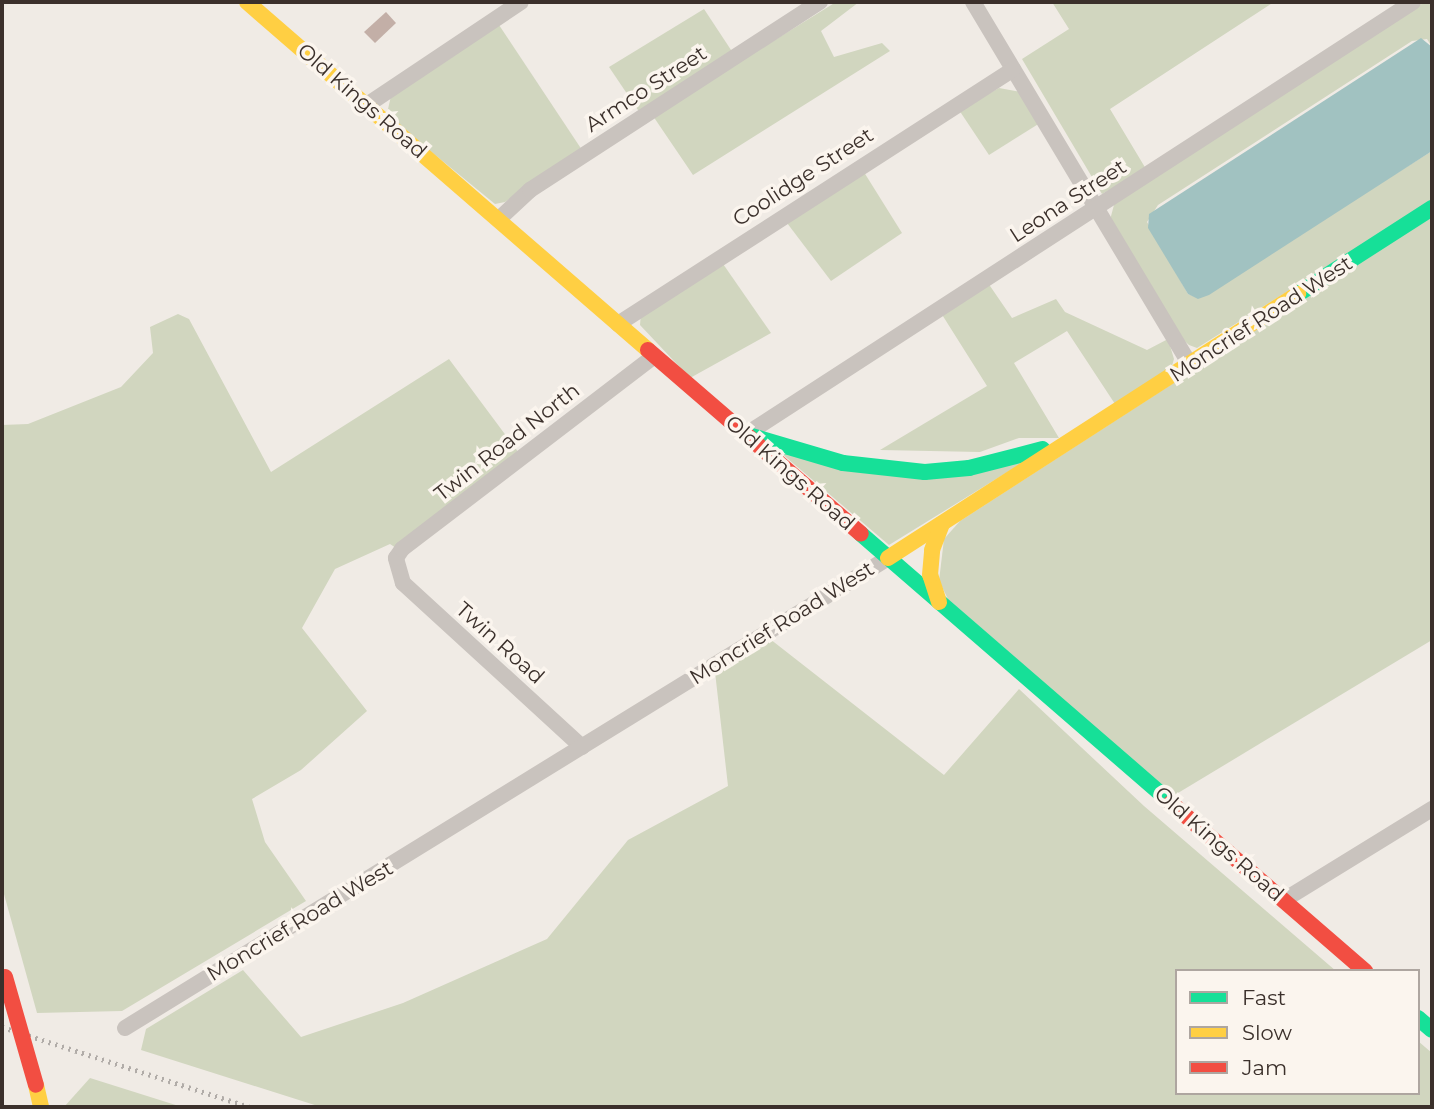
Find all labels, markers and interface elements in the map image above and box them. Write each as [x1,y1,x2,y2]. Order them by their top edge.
street label: Old Kings Road [292,38,432,164]
street label: Armco Street [581,40,711,138]
street label: Coolidge Street [728,122,878,232]
street label: Leona Street [1005,154,1131,248]
street label: Moncrief Road West [1165,251,1357,387]
street label: Twin Road North [429,378,585,506]
street label: Old Kings Road [720,410,860,536]
street label: Moncrief Road West [685,556,879,690]
street label: Twin Road [451,597,549,689]
street label: Old Kings Road [1149,781,1289,907]
street label: Moncrief Road West [202,855,398,987]
legend [1175,969,1420,1095]
text: Fast [1242,985,1286,1010]
text: Slow [1242,1020,1292,1045]
text: Jam [1242,1055,1287,1080]

